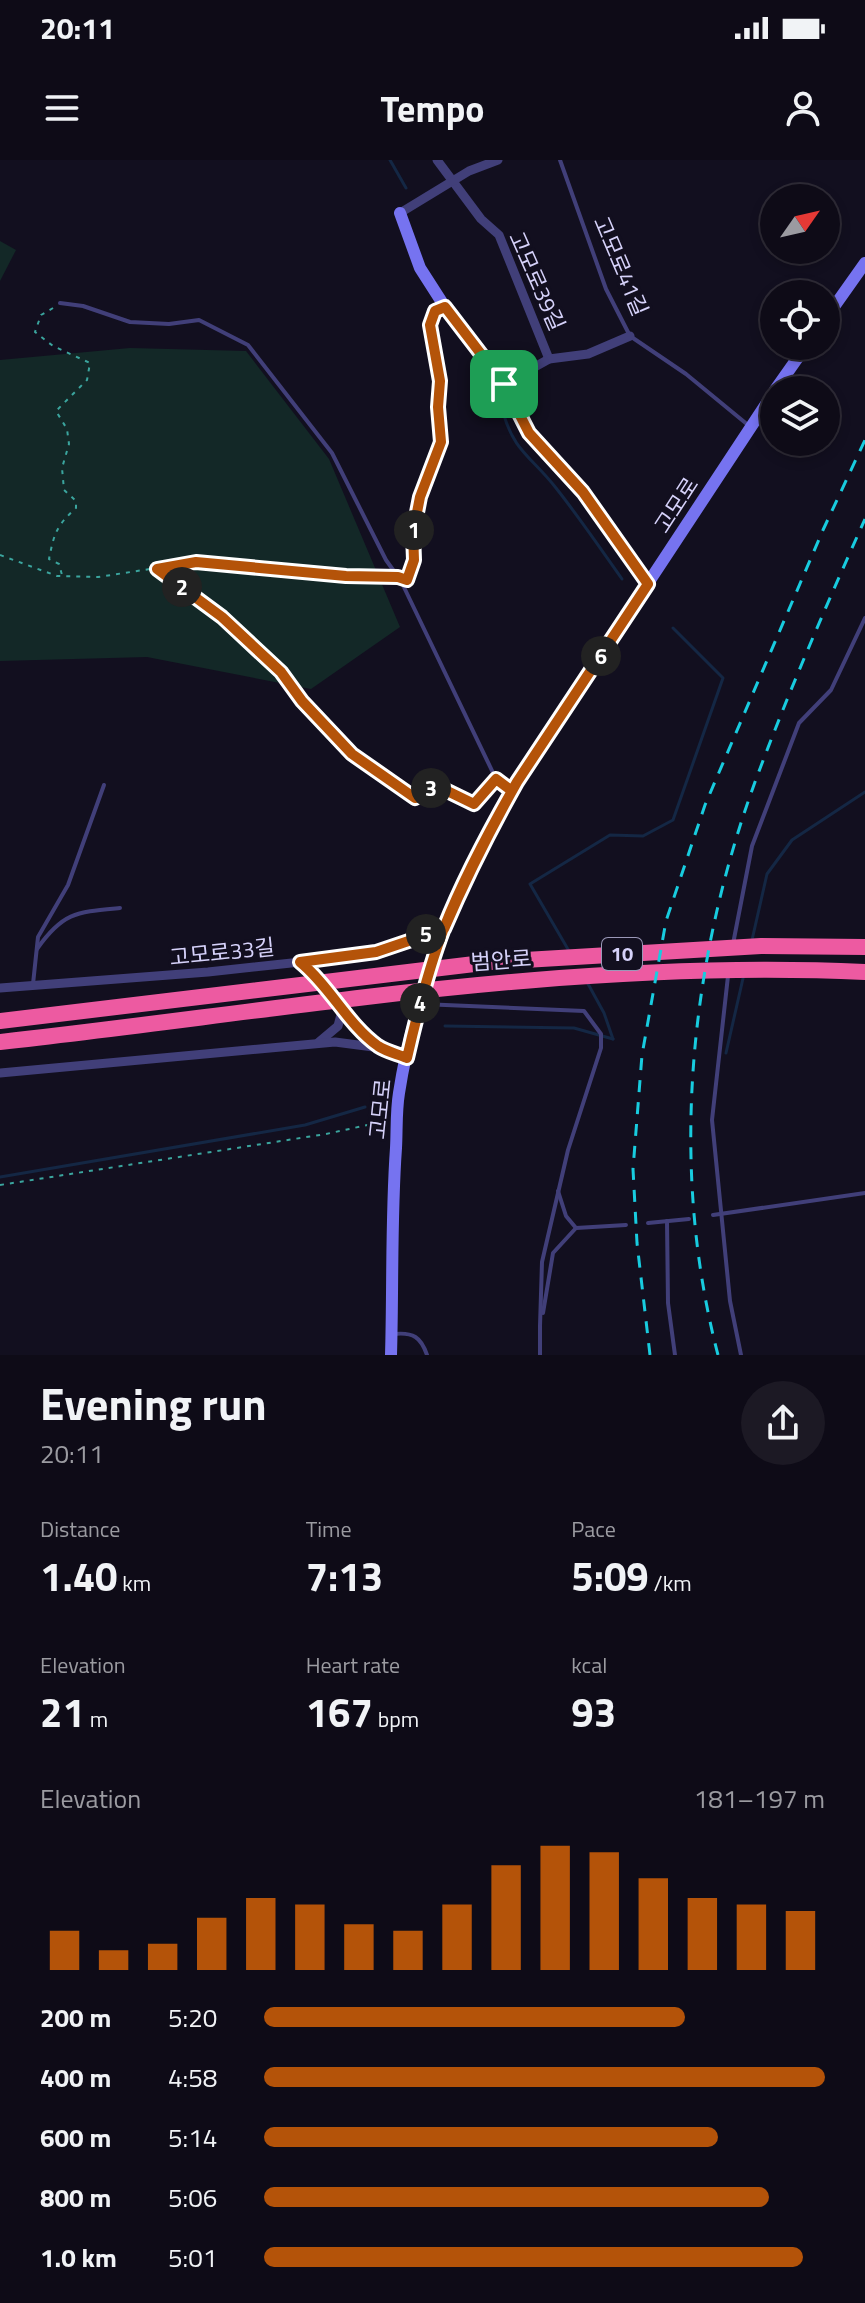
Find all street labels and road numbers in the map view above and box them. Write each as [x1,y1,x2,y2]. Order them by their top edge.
street label: 고모로41길 [585,211,657,321]
street label: 고모로39길 [500,226,574,336]
street label: 고모로 [645,470,707,540]
street label: 고모로33길 [168,930,276,974]
road number: 10 [602,938,642,970]
street label: 범안로 [470,941,532,979]
street label: 고모로 [360,1077,400,1141]

